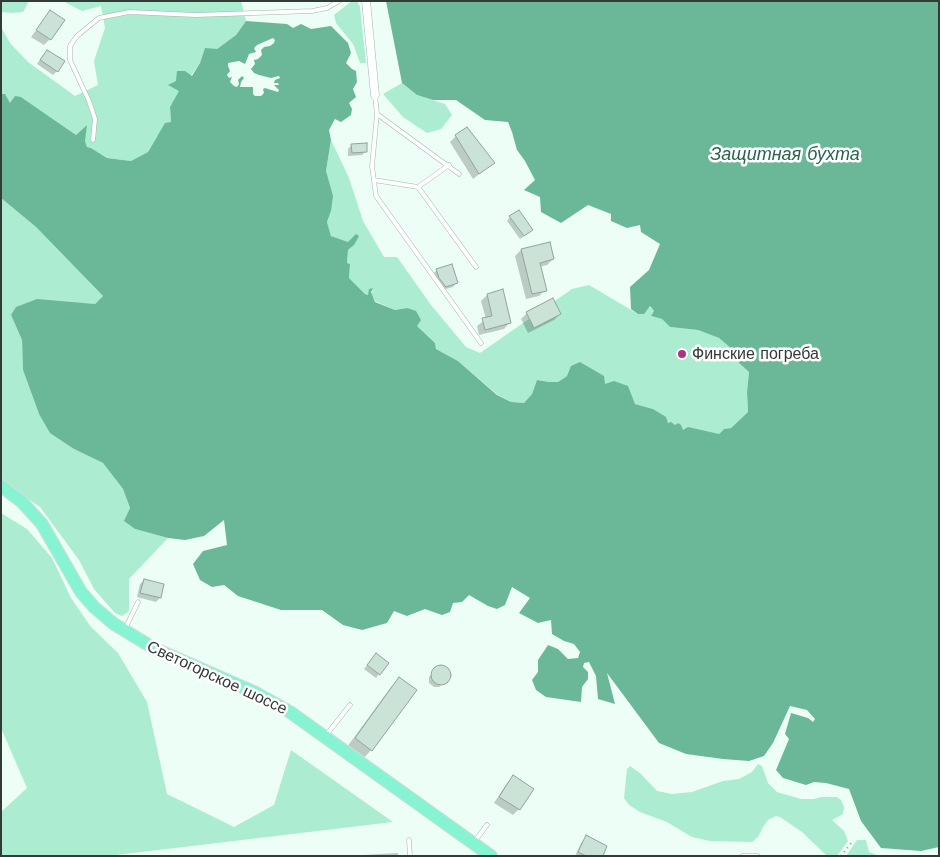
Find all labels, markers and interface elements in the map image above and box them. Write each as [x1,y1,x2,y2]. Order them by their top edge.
water label: Защитная бухта [710,144,860,166]
place label: Финские погреба [692,344,819,364]
marker: Финские погреба [676,348,688,360]
street label: Светогорское шоссе [144,637,290,719]

